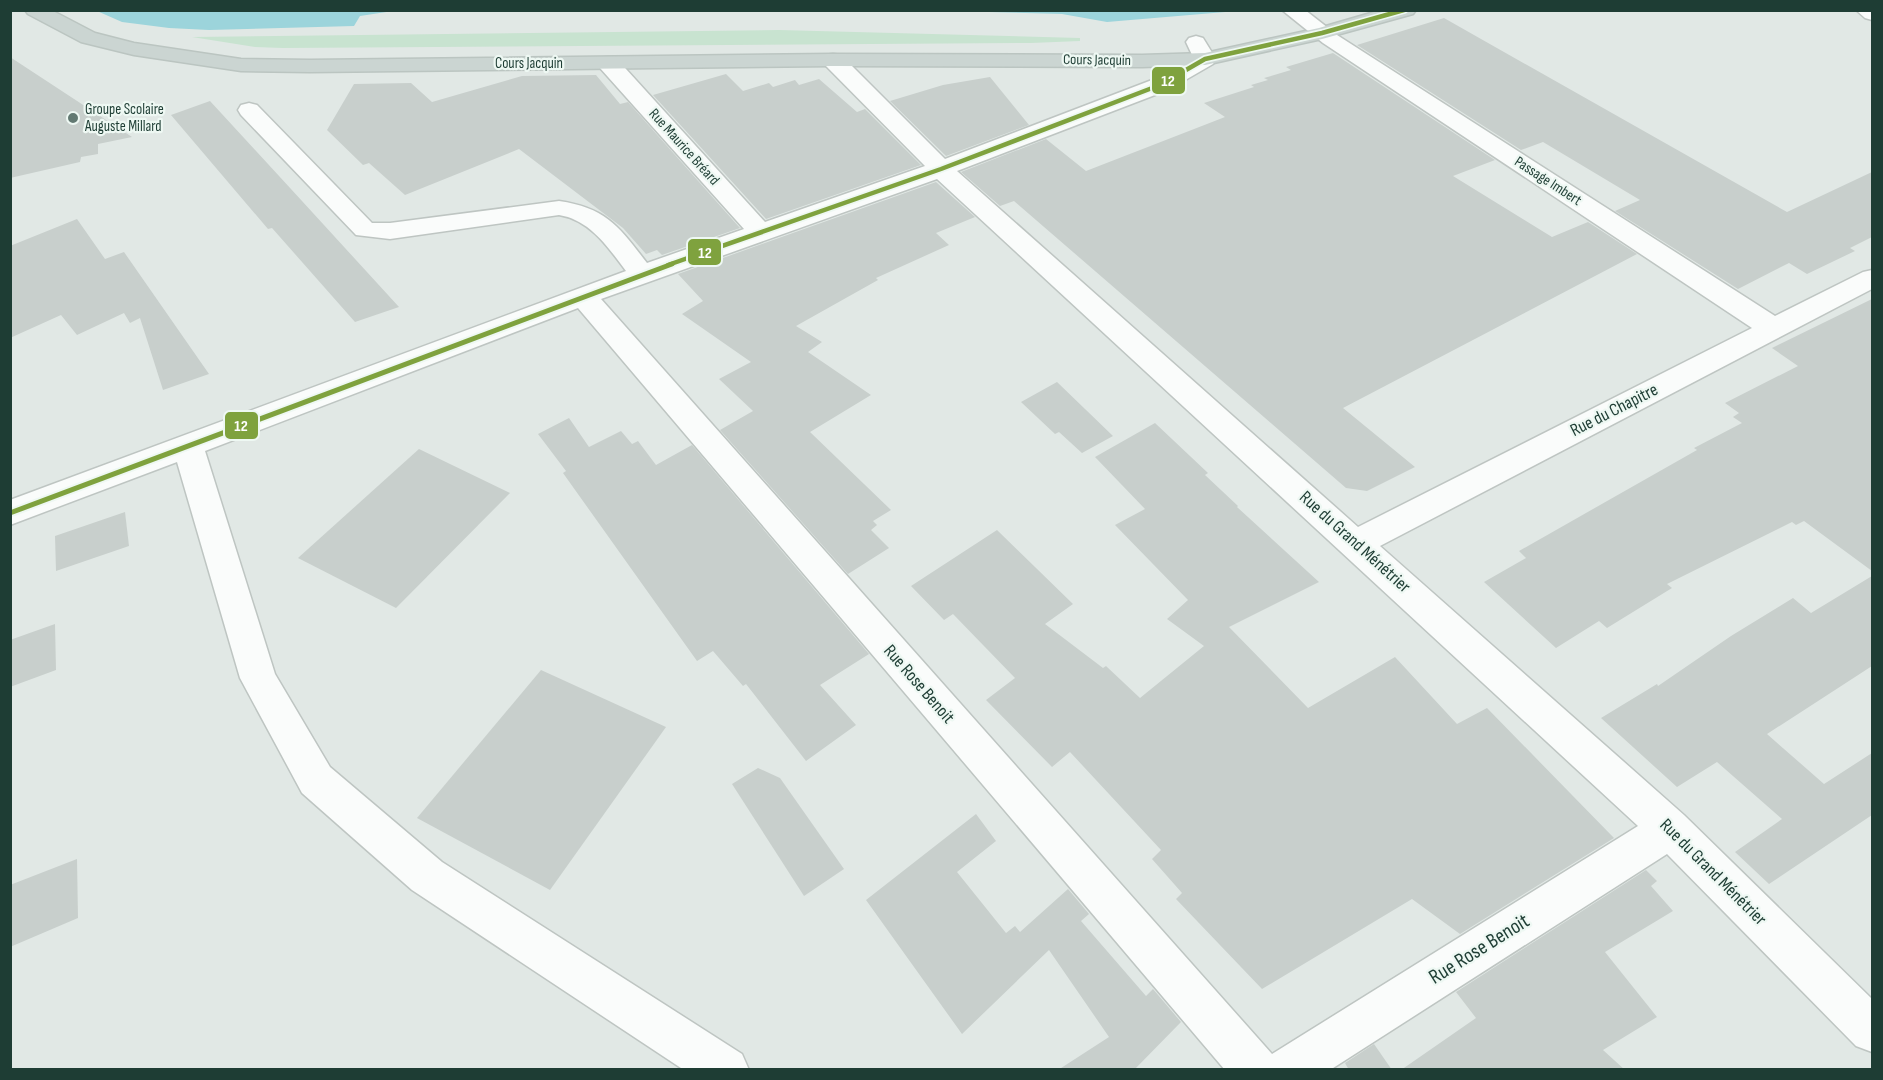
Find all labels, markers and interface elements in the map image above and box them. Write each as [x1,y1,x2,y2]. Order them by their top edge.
street label: Cours Jacquin [1063,50,1131,70]
street label: Cours Jacquin [495,54,563,73]
line badge: 12 [1151,66,1186,95]
text: 12 [1161,72,1175,91]
place label: Groupe Scolaire Auguste Millard [84,100,164,136]
street label: Rue Maurice Bréard [645,105,723,189]
marker: Groupe Scolaire Auguste Millard [66,111,80,125]
street label: Passage Imbert [1511,152,1586,210]
line badge: 12 [687,238,722,266]
text: 12 [698,244,712,263]
street label: Rue du Chapitre [1567,379,1661,441]
line badge: 12 [224,411,259,440]
text: 12 [234,417,248,436]
street label: Rue du Grand Ménétrier [1295,487,1415,597]
street label: Rue Rose Benoit [879,640,959,728]
street label: Rue du Grand Ménétrier [1655,814,1771,930]
street label: Rue Rose Benoit [1424,908,1534,990]

